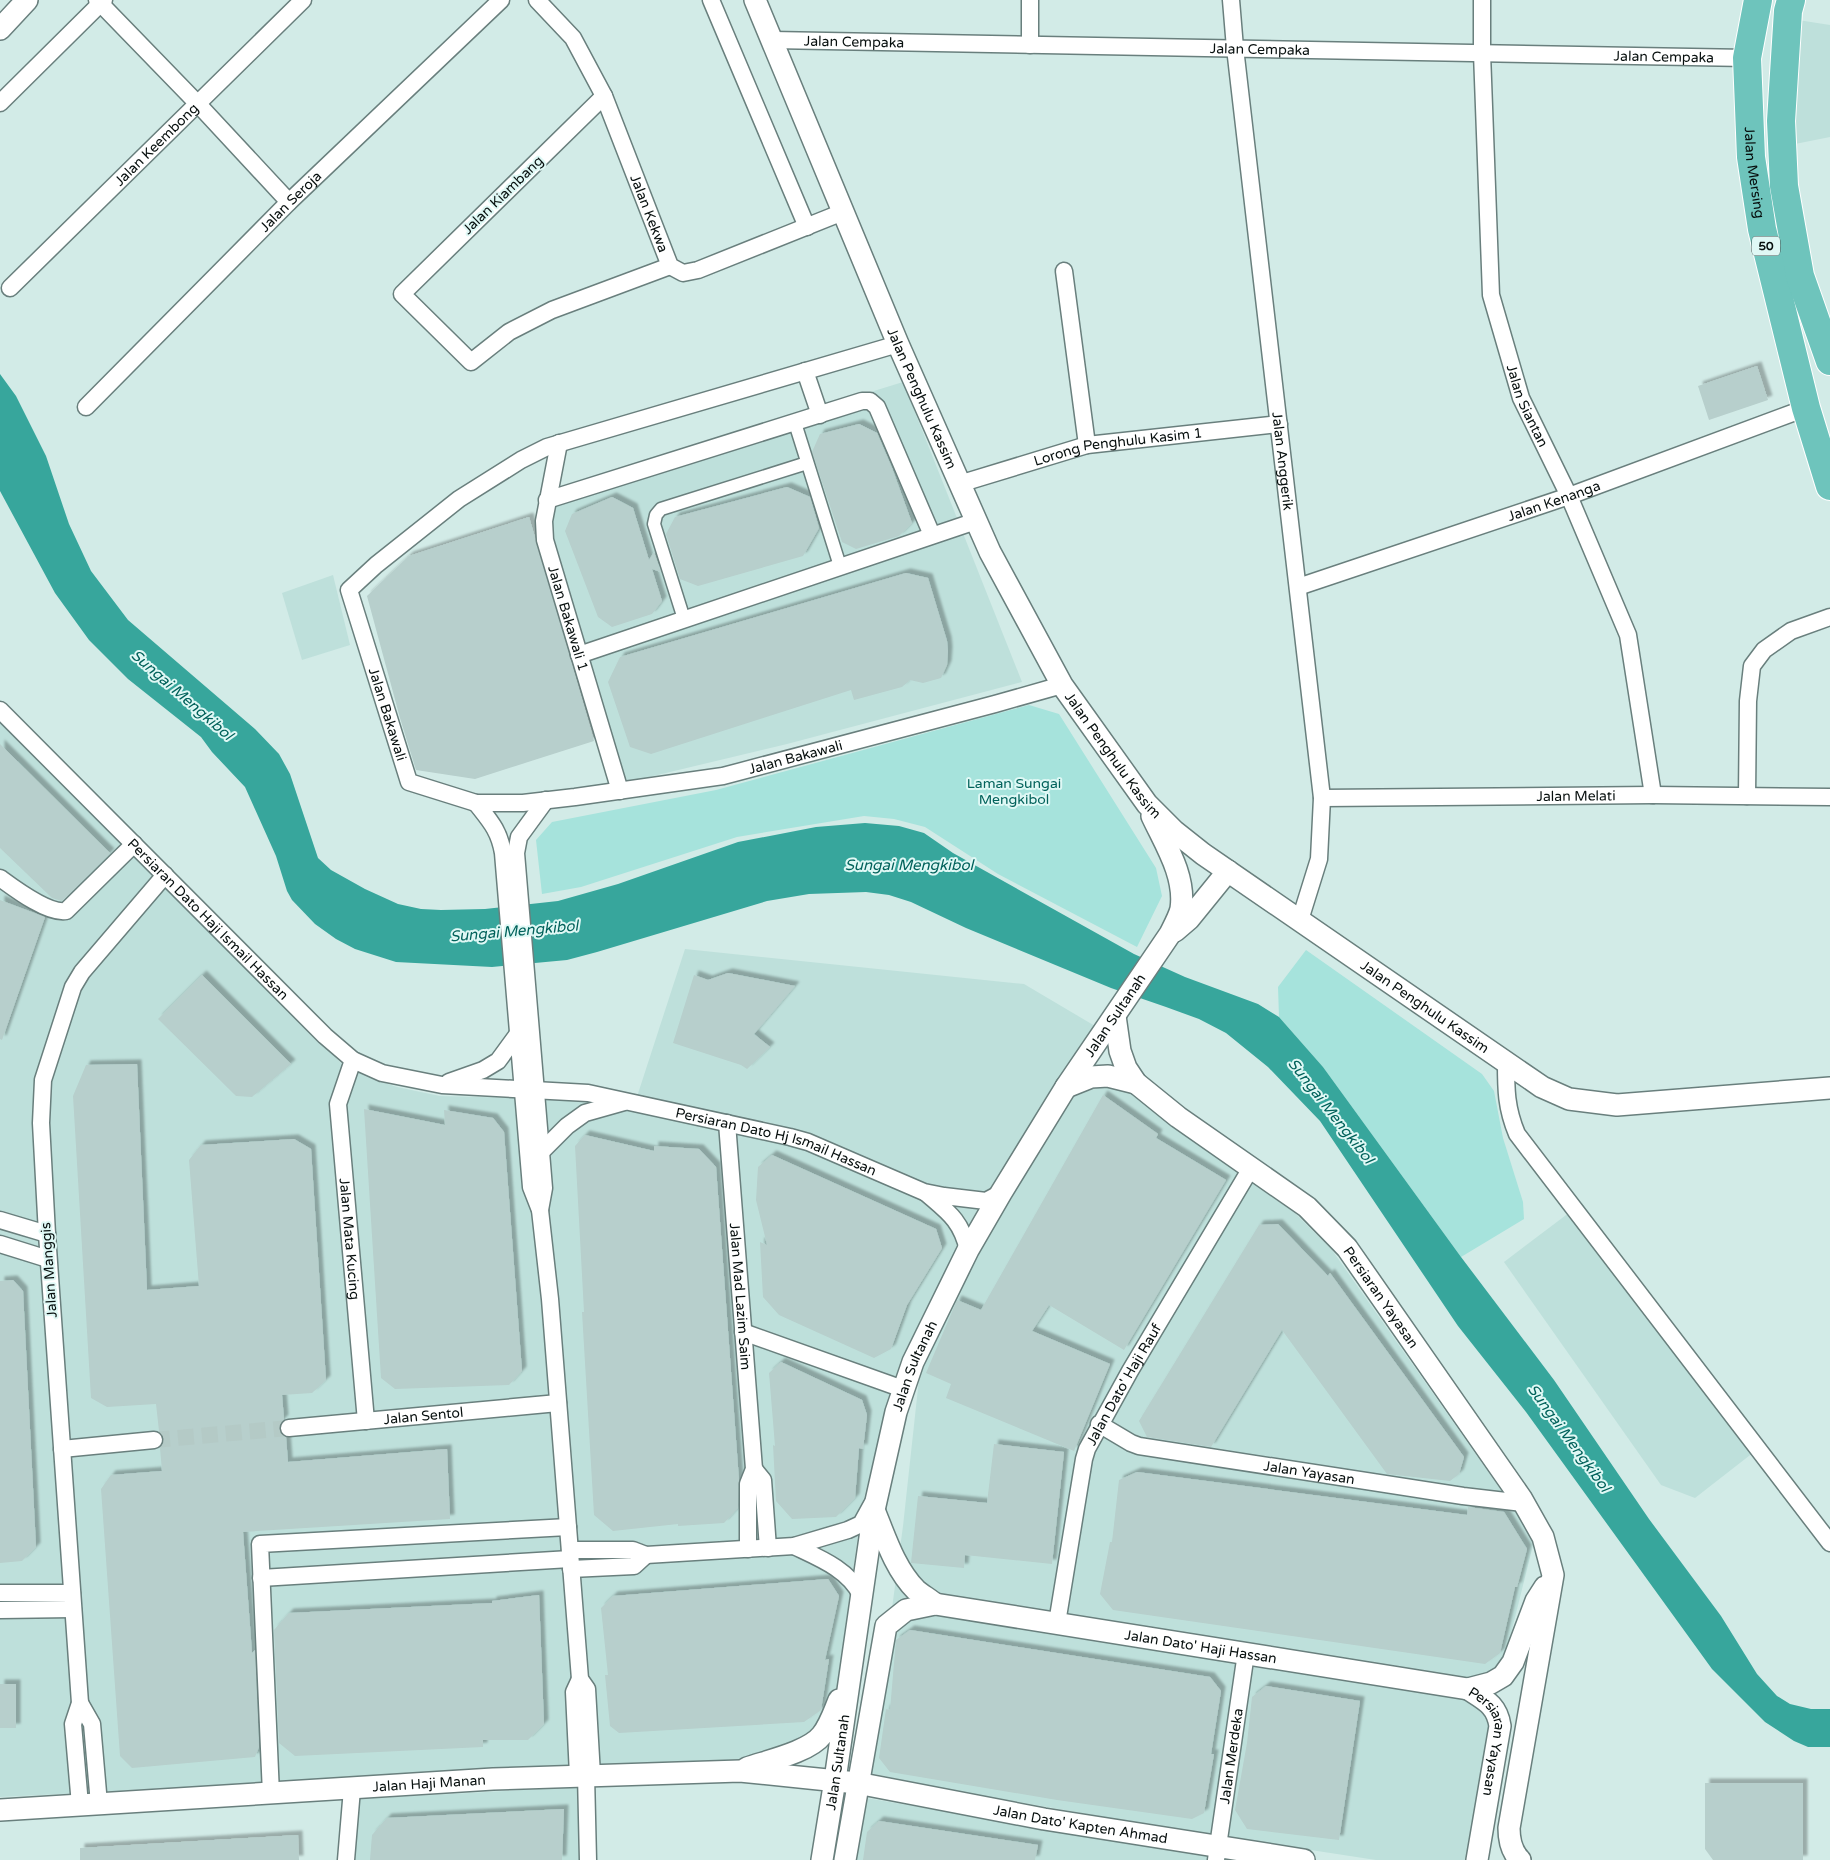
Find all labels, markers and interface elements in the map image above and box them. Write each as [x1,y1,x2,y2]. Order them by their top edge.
street label: Jalan Cempaka [804,32,904,51]
street label: Jalan Cempaka [1210,40,1310,58]
street label: Jalan Cempaka [1614,47,1714,66]
street label: Jalan Keembong [111,99,202,189]
street label: Jalan Mersing [1741,126,1769,220]
street label: Jalan Kiambang [459,152,547,238]
street label: Jalan Seroja [256,167,325,235]
street label: Jalan Kekwa [627,172,672,255]
road number: 50 [1752,237,1780,256]
street label: Jalan Penghulu Kassim [884,325,961,471]
street label: Jalan Siantan [1503,363,1552,450]
street label: Jalan Anggerik [1269,411,1297,512]
street label: Lorong Penghulu Kasim 1 [1031,424,1203,469]
street label: Jalan Kenanga [1505,477,1603,525]
street label: Jalan Bakawali 1 [545,563,592,673]
water label: Sungai Mengkibol [128,646,238,745]
street label: Jalan Bakawali [365,665,410,763]
street label: Jalan Penghulu Kassim [1061,689,1165,822]
street label: Jalan Bakawali [746,736,844,777]
park label: Laman Sungai Mengkibol [967,775,1061,808]
street label: Jalan Melati [1536,787,1616,805]
street label: Persiaran Dato Haji Ismail Hassan [124,835,292,1003]
water label: Sungai Mengkibol [845,856,976,874]
water label: Sungai Mengkibol [449,916,581,946]
street label: Jalan Penghulu Kassim [1357,956,1493,1057]
street label: Jalan Sultanah [1081,970,1149,1060]
water label: Sungai Mengkibol [1284,1055,1379,1169]
street label: Persiaran Dato Hj Ismail Hassan [674,1104,879,1179]
street label: Jalan Mata Kucing [336,1177,364,1301]
street label: Jalan Manggis [37,1221,61,1318]
street label: Jalan Mad Lazim Saim [726,1222,755,1371]
street label: Persiaran Yayasan [1340,1243,1423,1351]
street label: Jalan Sultanah [888,1318,941,1413]
street label: Jalan Dato' Haji Rauf [1082,1320,1165,1448]
water label: Sungai Mengkibol [1524,1381,1615,1497]
street label: Jalan Sentol [383,1403,464,1428]
street label: Jalan Yayasan [1262,1457,1356,1488]
street label: Jalan Dato' Haji Hassan [1124,1626,1278,1667]
street label: Persiaran Yayasan [1465,1683,1509,1797]
street label: Jalan Merdeka [1216,1707,1246,1805]
street label: Jalan Sultanah [822,1713,853,1811]
street label: Jalan Haji Manan [372,1771,486,1795]
street label: Jalan Dato' Kapten Ahmad [992,1801,1169,1847]

